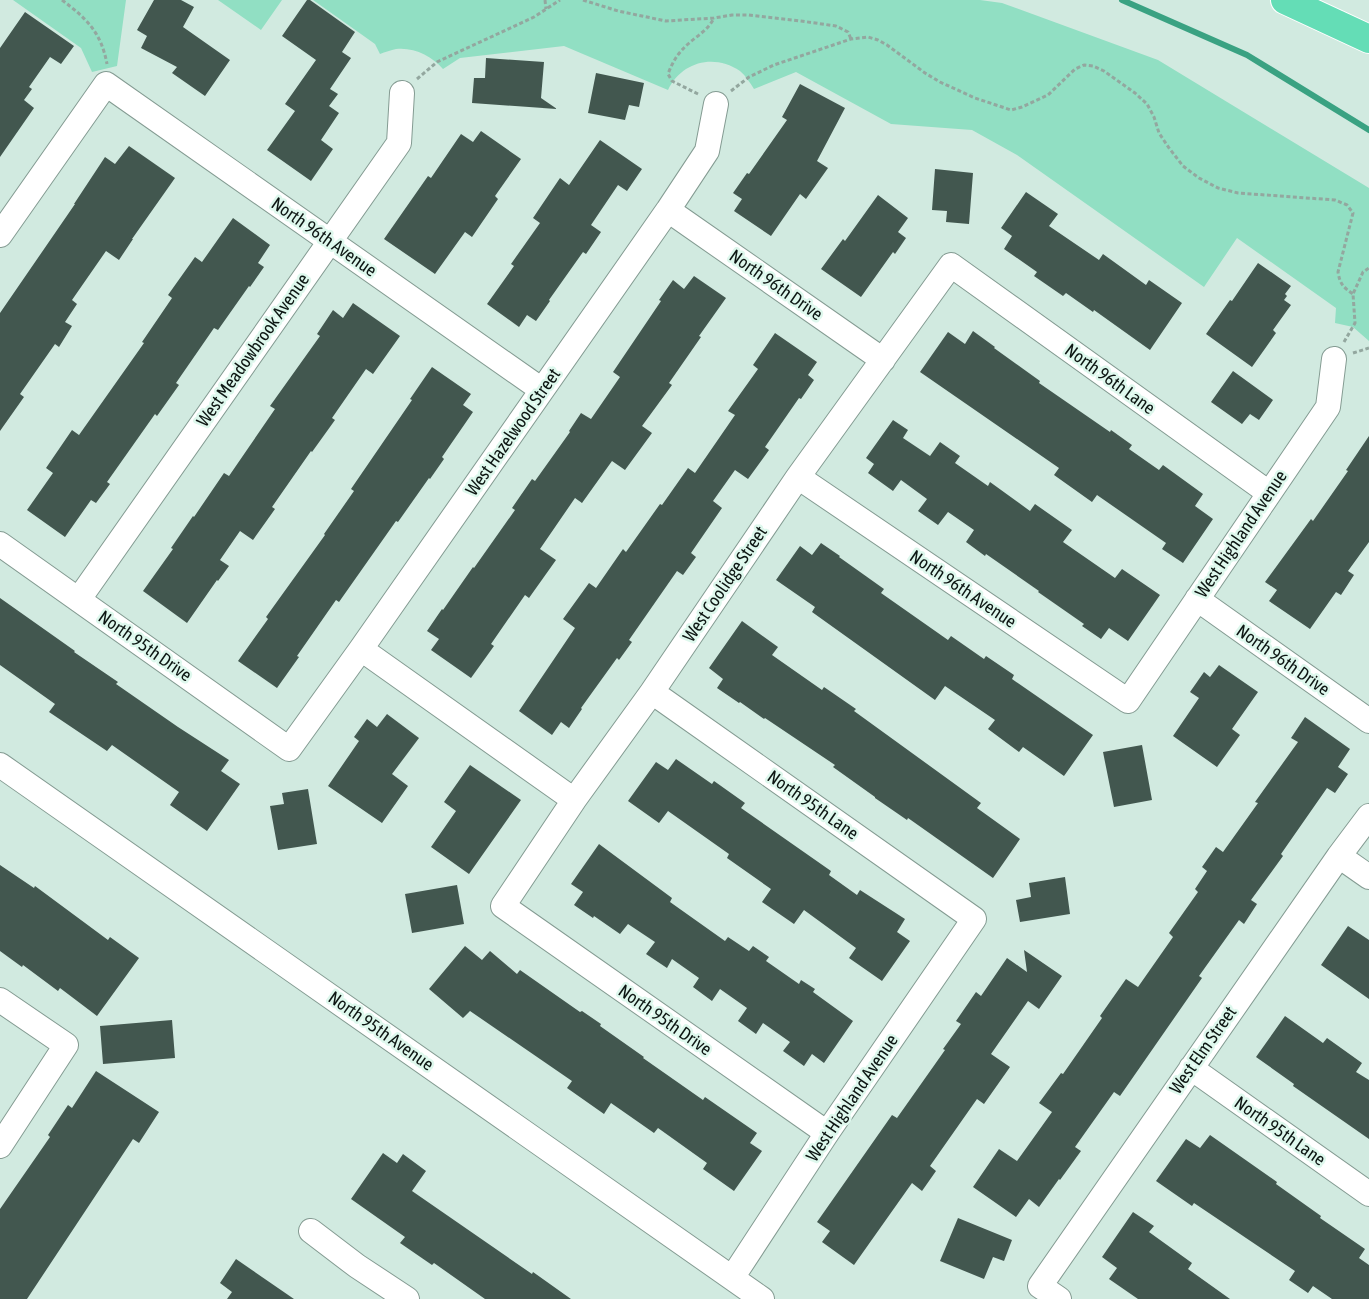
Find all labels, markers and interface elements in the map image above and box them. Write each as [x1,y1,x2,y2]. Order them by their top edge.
street label: North 96th Avenue [268,193,381,281]
street label: North 96th Drive [726,245,827,324]
street label: West Meadowbrook Avenue [192,269,313,430]
street label: North 96th Lane [1061,339,1159,418]
street label: West Hazelwood Street [461,364,564,499]
street label: West Highland Avenue [1190,466,1291,601]
street label: West Coolidge Street [678,522,771,645]
street label: North 96th Avenue [906,545,1020,632]
street label: North 95th Drive [95,606,196,685]
street label: North 96th Drive [1233,620,1334,699]
street label: North 95th Lane [764,766,863,844]
street label: North 95th Drive [615,980,716,1059]
street label: North 95th Avenue [325,987,438,1075]
street label: West Elm Street [1165,1002,1240,1098]
street label: West Highland Avenue [801,1030,902,1165]
street label: North 95th Lane [1231,1092,1330,1170]

